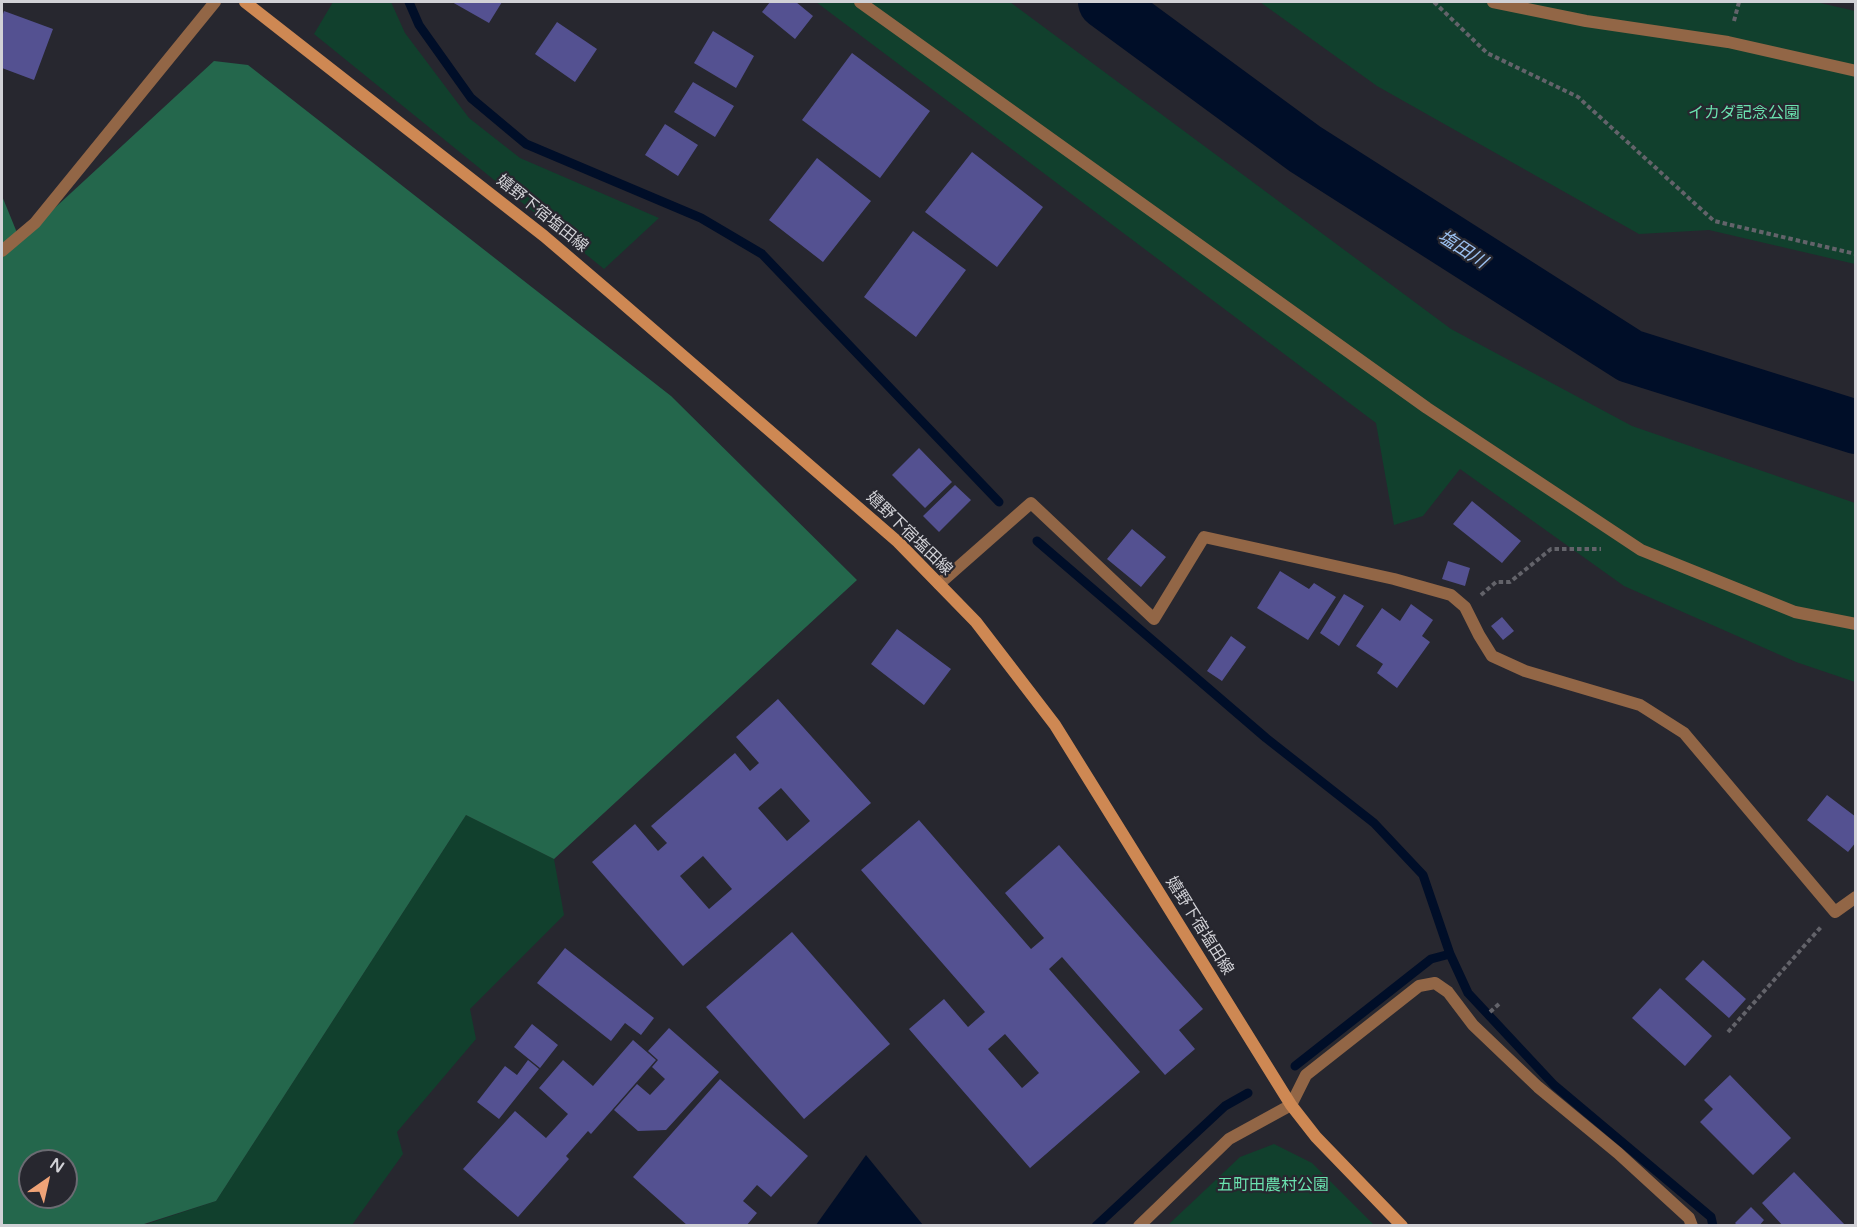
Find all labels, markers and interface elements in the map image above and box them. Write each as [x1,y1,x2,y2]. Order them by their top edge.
park label: イカダ記念公園 [1688,104,1800,124]
street label: 嬉野下宿塩田線 [492,171,592,257]
water label: 塩田川 [1433,226,1491,274]
street label: 嬉野下宿塩田線 [862,488,956,580]
street label: 嬉野下宿塩田線 [1161,873,1237,979]
north arrow [18,1149,78,1209]
text: N [46,1154,68,1178]
park label: 五町田農村公園 [1217,1176,1329,1196]

